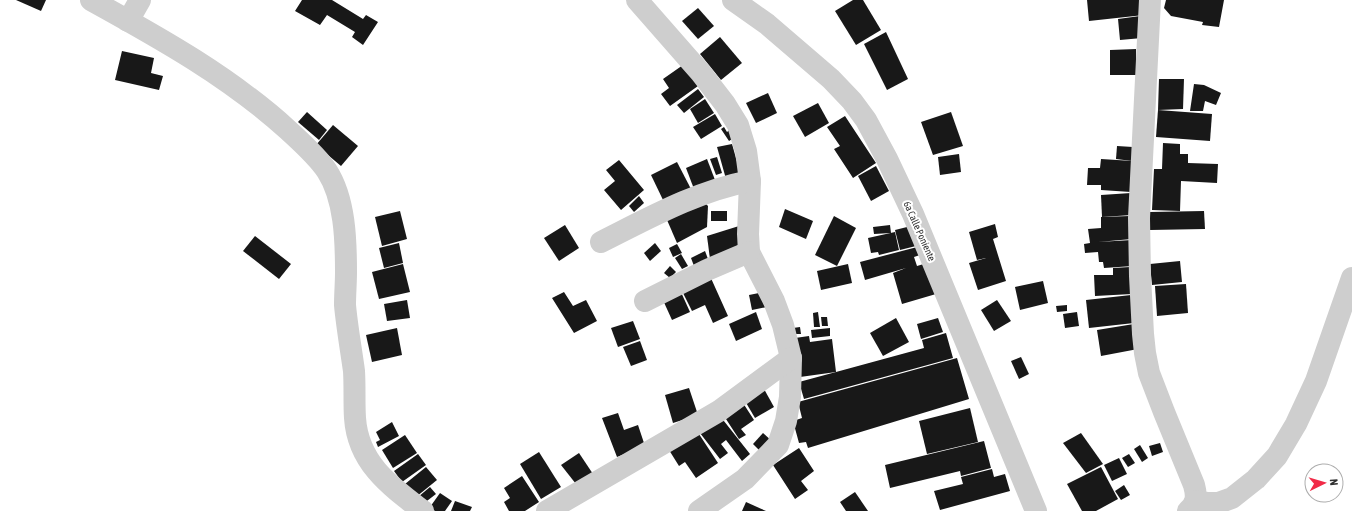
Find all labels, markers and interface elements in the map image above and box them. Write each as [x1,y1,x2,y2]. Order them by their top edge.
street label: 6a Calle Poniente [901,200,938,263]
north arrow [1304,463,1344,503]
text: N [1328,478,1340,486]

